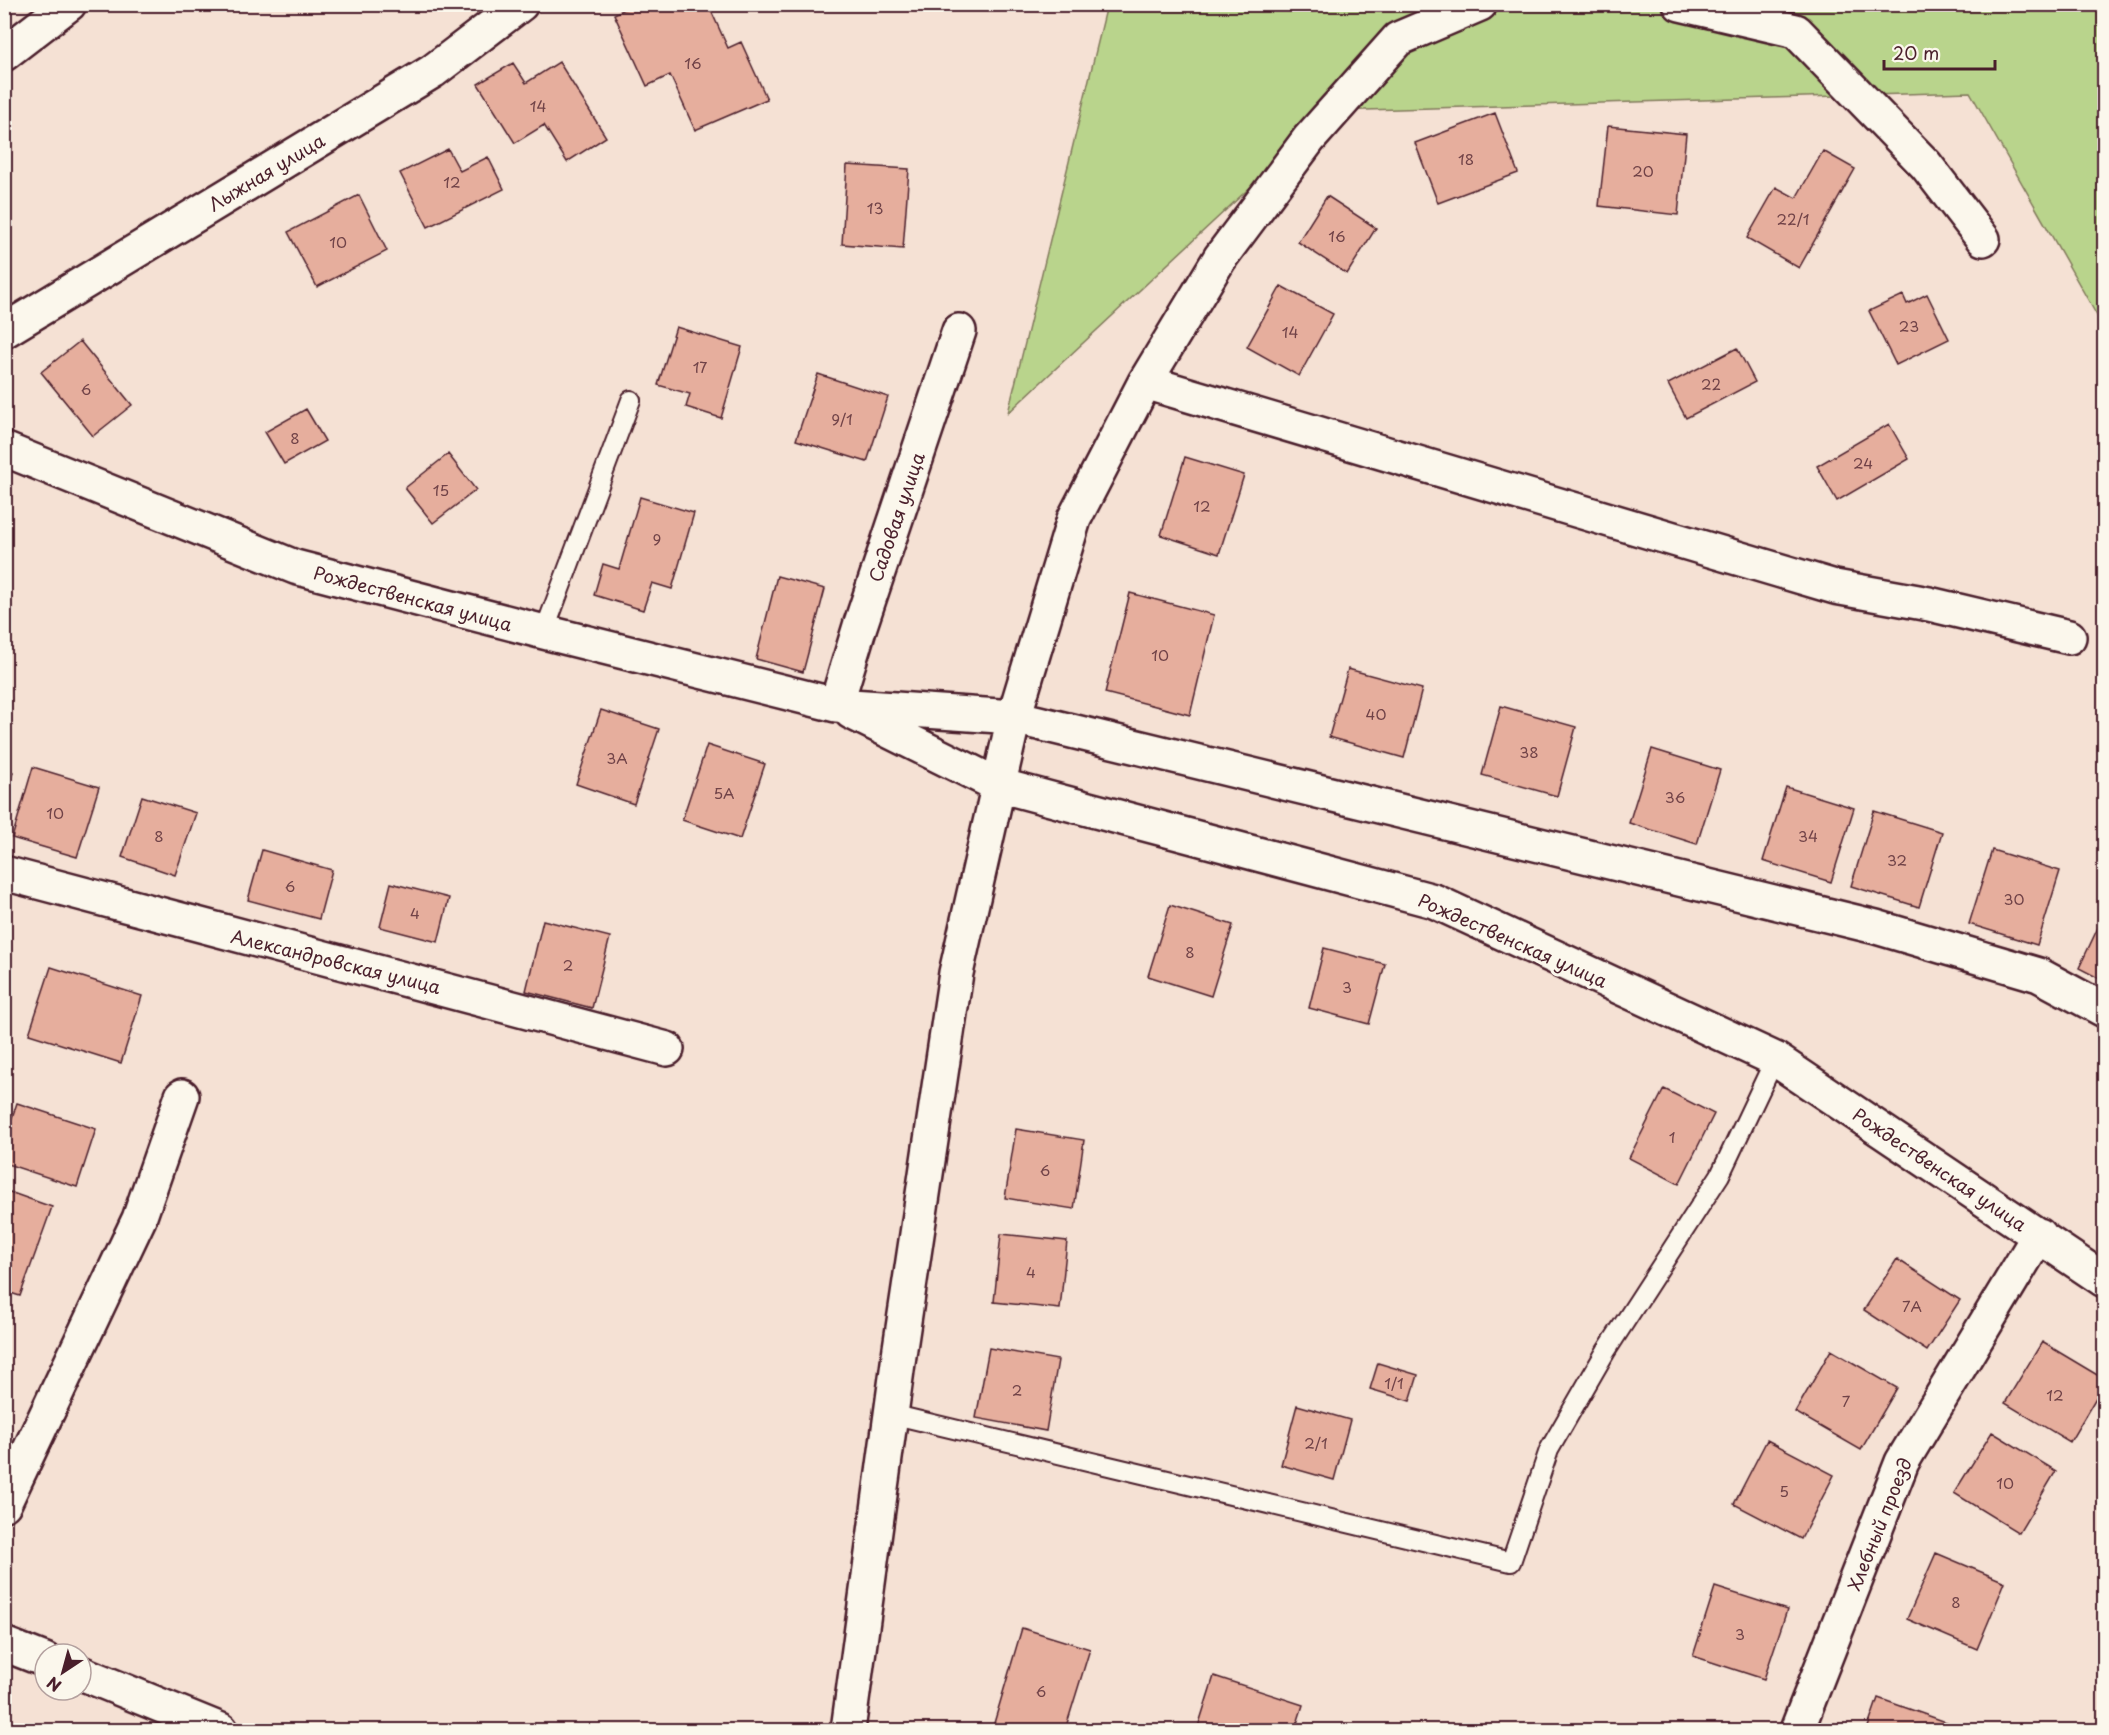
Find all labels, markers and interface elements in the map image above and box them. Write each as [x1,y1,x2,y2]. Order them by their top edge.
scale bar [1884,33,1995,71]
text: 20 m [1893,39,1939,66]
house number: 16 [684,51,702,74]
house number: 14 [530,94,546,117]
street label: Лыжная улица [203,126,330,218]
house number: 18 [1458,147,1474,170]
house number: 20 [1632,159,1654,182]
house number: 12 [443,170,461,193]
house number: 13 [867,196,883,219]
house number: 22/1 [1776,207,1810,230]
house number: 16 [1328,224,1346,247]
house number: 10 [329,230,347,253]
house number: 23 [1899,314,1919,337]
house number: 14 [1282,320,1298,343]
house number: 17 [693,355,707,378]
house number: 22 [1701,372,1721,395]
house number: 6 [81,377,91,400]
house number: 9/1 [831,407,853,430]
house number: 8 [290,426,300,449]
street label: Садовая улица [861,448,931,585]
house number: 24 [1853,451,1873,474]
house number: 15 [433,478,449,501]
house number: 12 [1193,494,1211,517]
house number: 9 [653,527,661,550]
street label: Рождественская улица [311,558,516,638]
house number: 10 [1151,643,1169,666]
house number: 40 [1366,702,1386,725]
house number: 38 [1519,740,1539,763]
house number: 3А [606,746,628,769]
house number: 5А [713,781,735,804]
house number: 36 [1665,785,1685,808]
house number: 10 [46,801,64,824]
house number: 8 [154,824,164,847]
house number: 34 [1798,824,1818,847]
house number: 32 [1887,848,1907,871]
house number: 6 [285,874,295,897]
street label: Рождественская улица [1414,886,1613,994]
house number: 30 [2004,887,2024,910]
house number: 4 [410,901,420,924]
street label: Александровская улица [228,922,444,1000]
house number: 8 [1185,940,1195,963]
house number: 2 [563,953,573,976]
house number: 3 [1342,975,1352,998]
street label: Рождественская улица [1848,1101,2033,1238]
house number: 1 [1669,1125,1675,1148]
house number: 6 [1040,1158,1050,1181]
house number: 4 [1026,1260,1036,1283]
house number: 7А [1902,1294,1922,1317]
house number: 1/1 [1384,1371,1404,1394]
house number: 2 [1012,1378,1022,1401]
house number: 12 [2046,1383,2064,1406]
house number: 7 [1842,1389,1851,1412]
house number: 2/1 [1304,1431,1328,1454]
street label: Хлебный проезд [1840,1453,1918,1595]
house number: 10 [1996,1471,2014,1494]
house number: 5 [1779,1479,1789,1502]
house number: 8 [1951,1590,1961,1613]
house number: 3 [1735,1622,1745,1645]
north arrow [33,1642,93,1702]
text: N [41,1672,66,1698]
house number: 6 [1036,1679,1046,1702]

